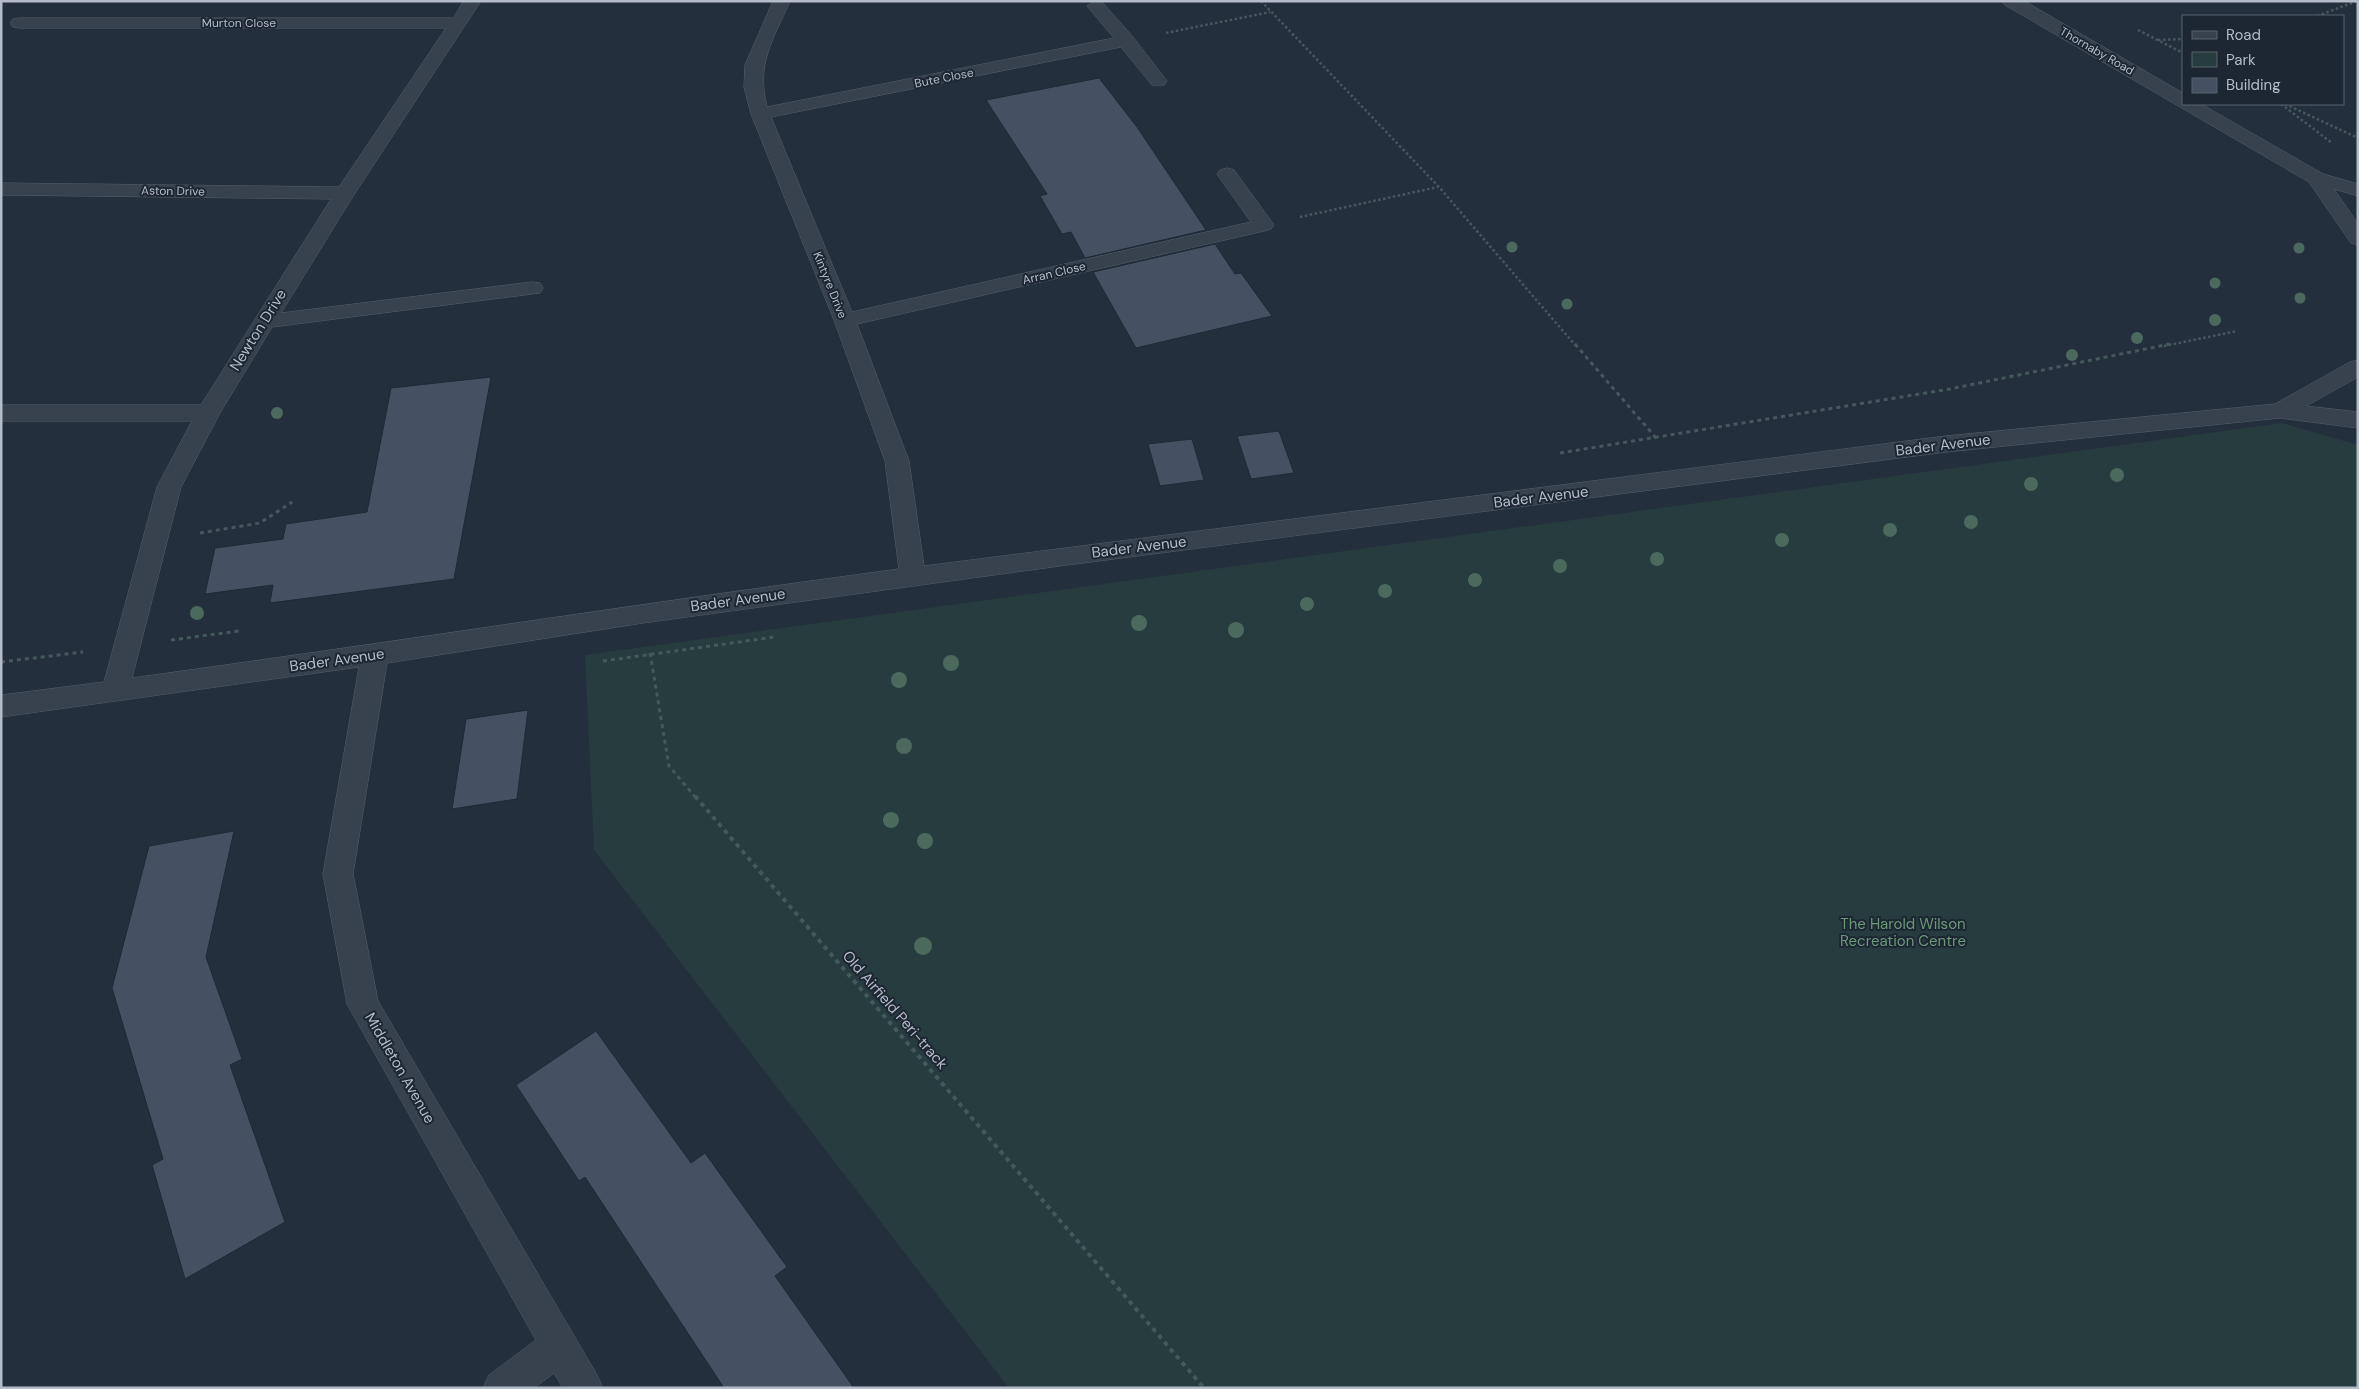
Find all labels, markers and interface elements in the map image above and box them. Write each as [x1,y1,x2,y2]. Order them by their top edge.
street label: Murton Close [202,15,276,31]
legend [2182,15,2344,105]
street label: Thornaby Road [2057,23,2137,79]
text: Road [2226,25,2261,45]
text: Park [2226,50,2256,70]
street label: Bute Close [913,64,975,92]
text: Building [2226,75,2281,95]
street label: Aston Drive [141,182,205,200]
street label: Kintyre Drive [809,249,851,321]
street label: Arran Close [1021,258,1087,288]
street label: Newton Drive [225,285,291,375]
street label: Bader Avenue [1894,429,1992,461]
street label: Bader Avenue [1492,481,1590,513]
street label: Bader Avenue [1090,531,1188,563]
street label: Bader Avenue [689,583,787,617]
street label: Bader Avenue [288,643,386,677]
park label: The Harold Wilson Recreation Centre [1840,914,1966,951]
street label: Old Airfield Peri-track [838,946,952,1074]
street label: Middleton Avenue [360,1009,440,1127]

